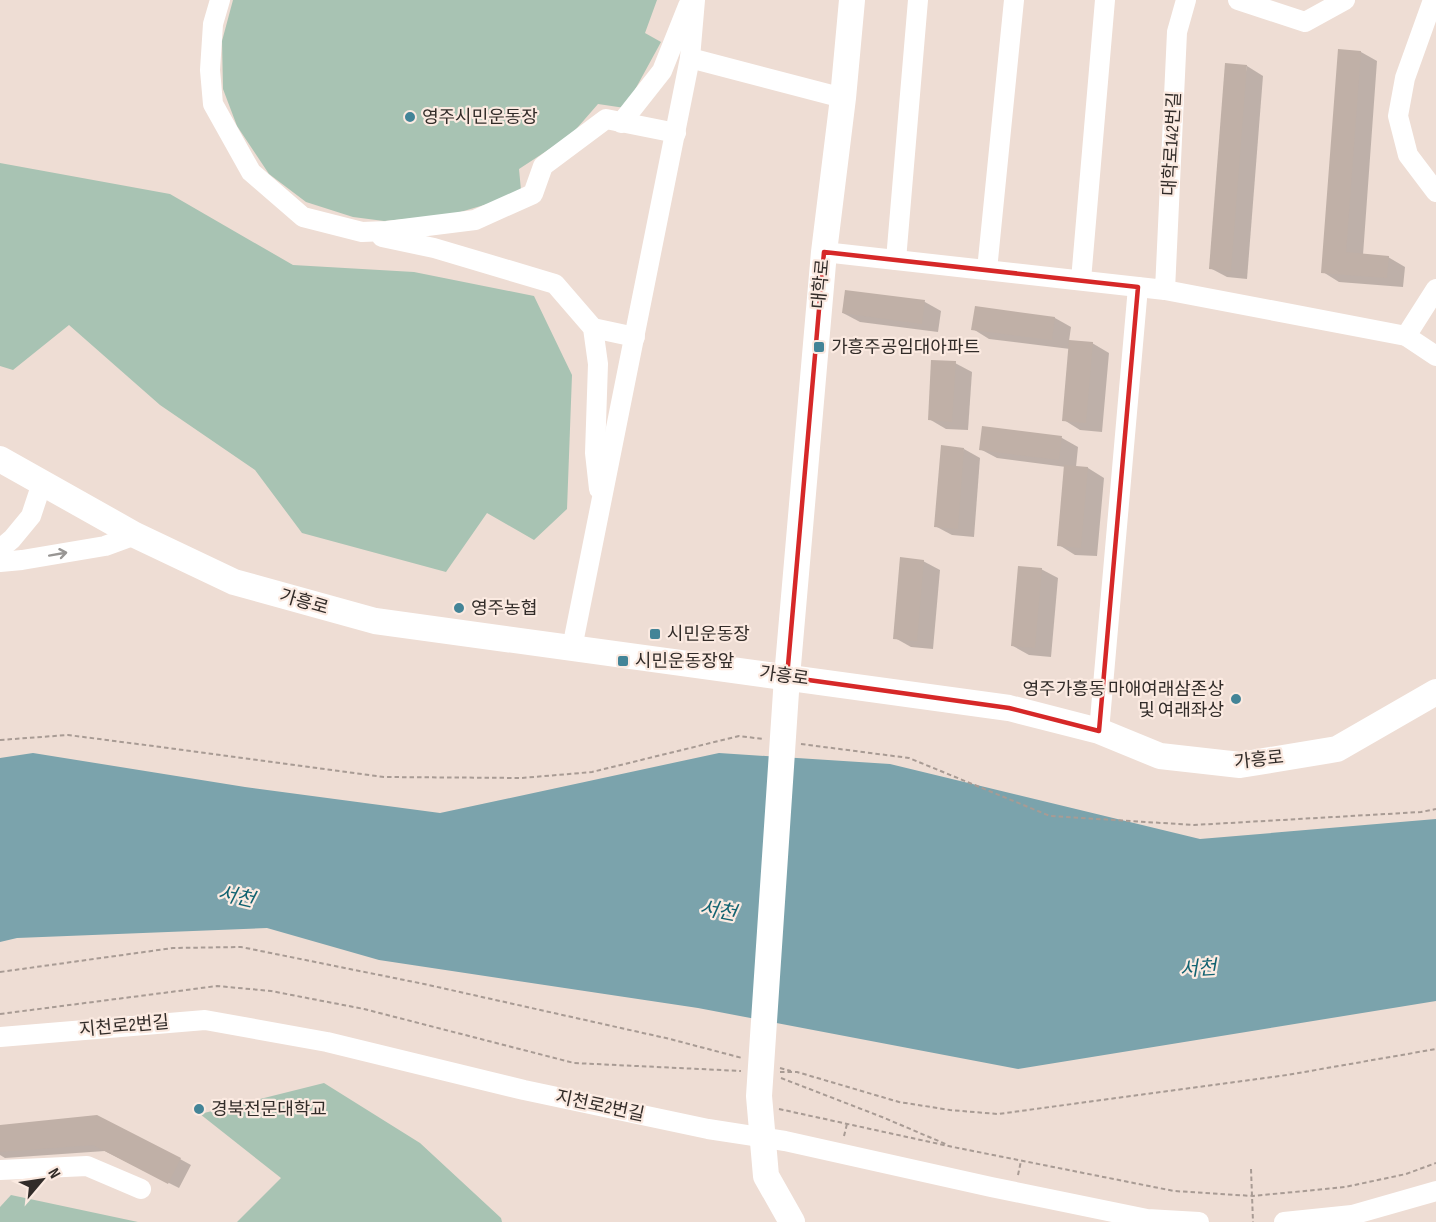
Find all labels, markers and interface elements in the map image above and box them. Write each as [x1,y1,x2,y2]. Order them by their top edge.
street label: 대학로142번길 [1159,91,1185,197]
place label: 영주시민운동장 [422,107,538,128]
marker: 영주시민운동장 [403,110,417,124]
street label: 대학로 [808,258,834,310]
place label: 가흥주공임대아파트 [831,337,980,358]
marker: 가흥주공임대아파트 [812,340,826,354]
one-way arrow [48,548,67,559]
street label: 가흥로 [277,585,331,619]
place label: 영주농협 [471,598,537,619]
marker: 영주농협 [452,601,466,615]
place label: 시민운동장 [667,624,750,645]
marker: 시민운동장 [648,627,662,641]
place label: 시민운동장앞 [635,651,734,672]
marker: 시민운동장앞 [616,654,630,668]
street label: 가흥로 [758,662,810,690]
place label: 영주가흥동 마애여래삼존상 및 여래좌상 [1022,679,1224,721]
marker: 영주가흥동 마애여래삼존상 및 여래좌상 [1229,692,1243,706]
street label: 가흥로 [1233,747,1285,773]
water label: 서천 [215,881,259,913]
water label: 서천 [698,896,741,926]
water label: 서천 [1179,956,1220,982]
street label: 지천로2번길 [78,1012,170,1040]
street label: 지천로2번길 [554,1086,646,1126]
place label: 경북전문대학교 [211,1099,327,1120]
marker: 경북전문대학교 [192,1102,206,1116]
north arrow [12,1150,72,1210]
text: N [43,1165,64,1182]

